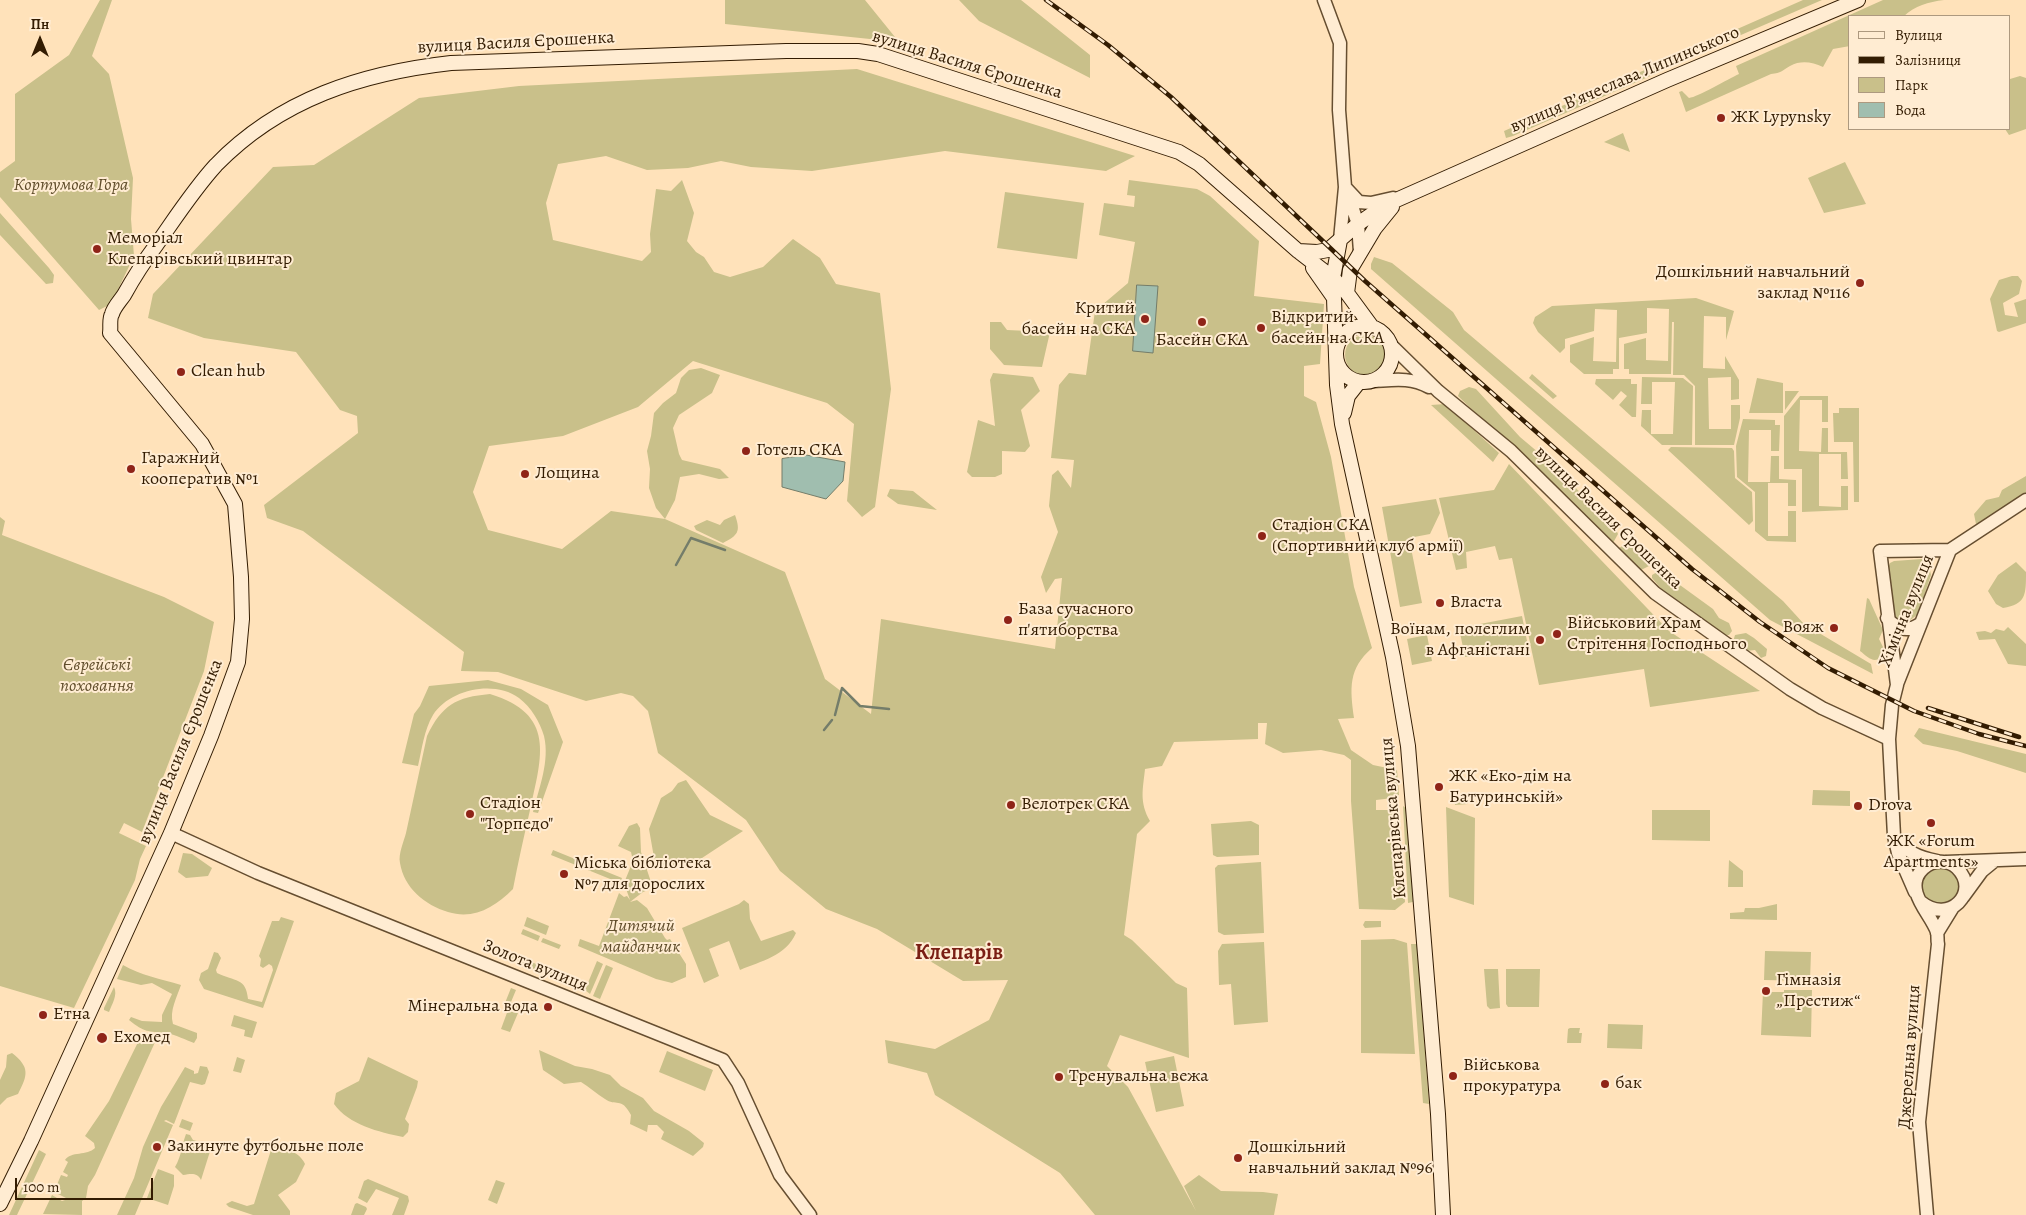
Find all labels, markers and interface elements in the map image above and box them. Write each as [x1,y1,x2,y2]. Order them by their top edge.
north arrow [15,15,65,65]
text: Пн [31,15,49,34]
legend [1848,15,2011,130]
street label: вулиця Вʼячеслава Липинського [1507,22,1743,138]
text: Вулиця [1895,25,1942,45]
street label: вулиця Василя Єрошенка [869,26,1065,104]
street label: вулиця Василя Єрошенка [417,27,615,59]
text: Залізниця [1895,50,1961,70]
text: Парк [1895,75,1928,95]
text: Вода [1895,100,1926,120]
place label: ЖК Lypynsky [1731,107,1831,129]
marker: ЖК Lypynsky [1715,112,1727,124]
park label: Кортумова Гора [14,175,128,197]
place label: Меморіал Клепарівський цвинтар [107,228,292,270]
marker: Меморіал Клепарівський цвинтар [91,243,103,255]
place label: Дошкільний навчальний заклад №116 [1656,262,1850,304]
marker: Дошкільний навчальний заклад №116 [1854,277,1866,289]
place label: Критий басейн на СКА [1022,298,1135,340]
place label: Відкритий басейн на СКА [1271,307,1384,350]
marker: Критий басейн на СКА [1139,313,1151,325]
marker: Басейн СКА [1196,316,1208,328]
marker: Відкритий басейн на СКА [1255,322,1267,334]
place label: Басейн СКА [1156,330,1248,352]
place label: Clean hub [191,361,265,383]
marker: Clean hub [175,366,187,378]
place label: Готель СКА [756,440,842,462]
street label: вулиця Василя Єрошенка [1529,442,1687,594]
marker: Готель СКА [740,445,752,457]
place label: Гаражний кооператив №1 [141,448,258,490]
marker: Гаражний кооператив №1 [125,463,137,475]
place label: Лощина [535,463,600,485]
marker: Лощина [519,468,531,480]
place label: Стадіон СКА (Спортивний клуб армії) [1272,515,1463,558]
marker: Стадіон СКА (Спортивний клуб армії) [1256,530,1268,542]
street label: Хімічна вулиця [1875,551,1939,671]
place label: Власта [1450,592,1502,614]
marker: Власта [1434,597,1446,609]
place label: База сучасного п'ятиборства [1018,599,1133,642]
place label: Військовий Храм Стрітення Господнього [1567,613,1747,656]
marker: База сучасного п'ятиборства [1002,614,1014,626]
place label: Вояж [1782,617,1824,639]
place label: Воїнам, полеглим в Афганістані [1390,619,1530,662]
marker: Вояж [1828,622,1840,634]
marker: Військовий Храм Стрітення Господнього [1551,628,1563,640]
marker: Воїнам, полеглим в Афганістані [1534,634,1546,646]
park label: Єврейські поховання [60,655,134,698]
street label: вулиця Василя Єрошенка [134,656,228,848]
street label: Клепарівська вулиця [1376,737,1412,899]
place label: ЖК «Еко-дім на Батуринській» [1449,766,1572,809]
marker: ЖК «Еко-дім на Батуринській» [1433,781,1445,793]
place label: Стадіон "Торпедо" [480,793,553,836]
place label: Велотрек СКА [1021,794,1129,816]
place label: Drova [1868,795,1912,817]
marker: Велотрек СКА [1005,799,1017,811]
marker: Drova [1852,800,1864,812]
marker: Стадіон "Торпедо" [464,808,476,820]
marker: ЖК «Forum Apartments» [1925,817,1937,829]
place label: ЖК «Forum Apartments» [1884,831,1978,874]
place label: Міська бібліотека №7 для дорослих [574,853,711,896]
marker: Міська бібліотека №7 для дорослих [558,868,570,880]
park label: Дитячий майданчик [602,916,680,959]
street label: Золота вулиця [479,935,591,997]
district label: Клепарів [915,941,1003,967]
place label: Гімназія „Престиж“ [1776,970,1860,1012]
street label: Джерельна вулиця [1894,984,1926,1130]
marker: Гімназія „Престиж“ [1760,985,1772,997]
place label: Мінеральна вода [407,996,538,1018]
marker: Мінеральна вода [542,1001,554,1013]
place label: Етна [53,1004,90,1026]
marker: Етна [37,1009,49,1021]
place label: Ехомед [113,1027,170,1049]
marker: Ехомед [95,1031,109,1045]
place label: Військова прокуратура [1463,1055,1561,1098]
place label: Тренувальна вежа [1069,1066,1208,1088]
marker: Військова прокуратура [1447,1070,1459,1082]
marker: Тренувальна вежа [1053,1071,1065,1083]
place label: бак [1615,1073,1642,1095]
marker: бак [1599,1078,1611,1090]
place label: Закинуте футбольне поле [167,1136,364,1158]
place label: Дошкільний навчальний заклад №96 [1248,1137,1433,1180]
marker: Закинуте футбольне поле [151,1141,163,1153]
marker: Дошкільний навчальний заклад №96 [1232,1152,1244,1164]
scale bar [18,1168,155,1200]
text: 100 m [23,1177,60,1197]

